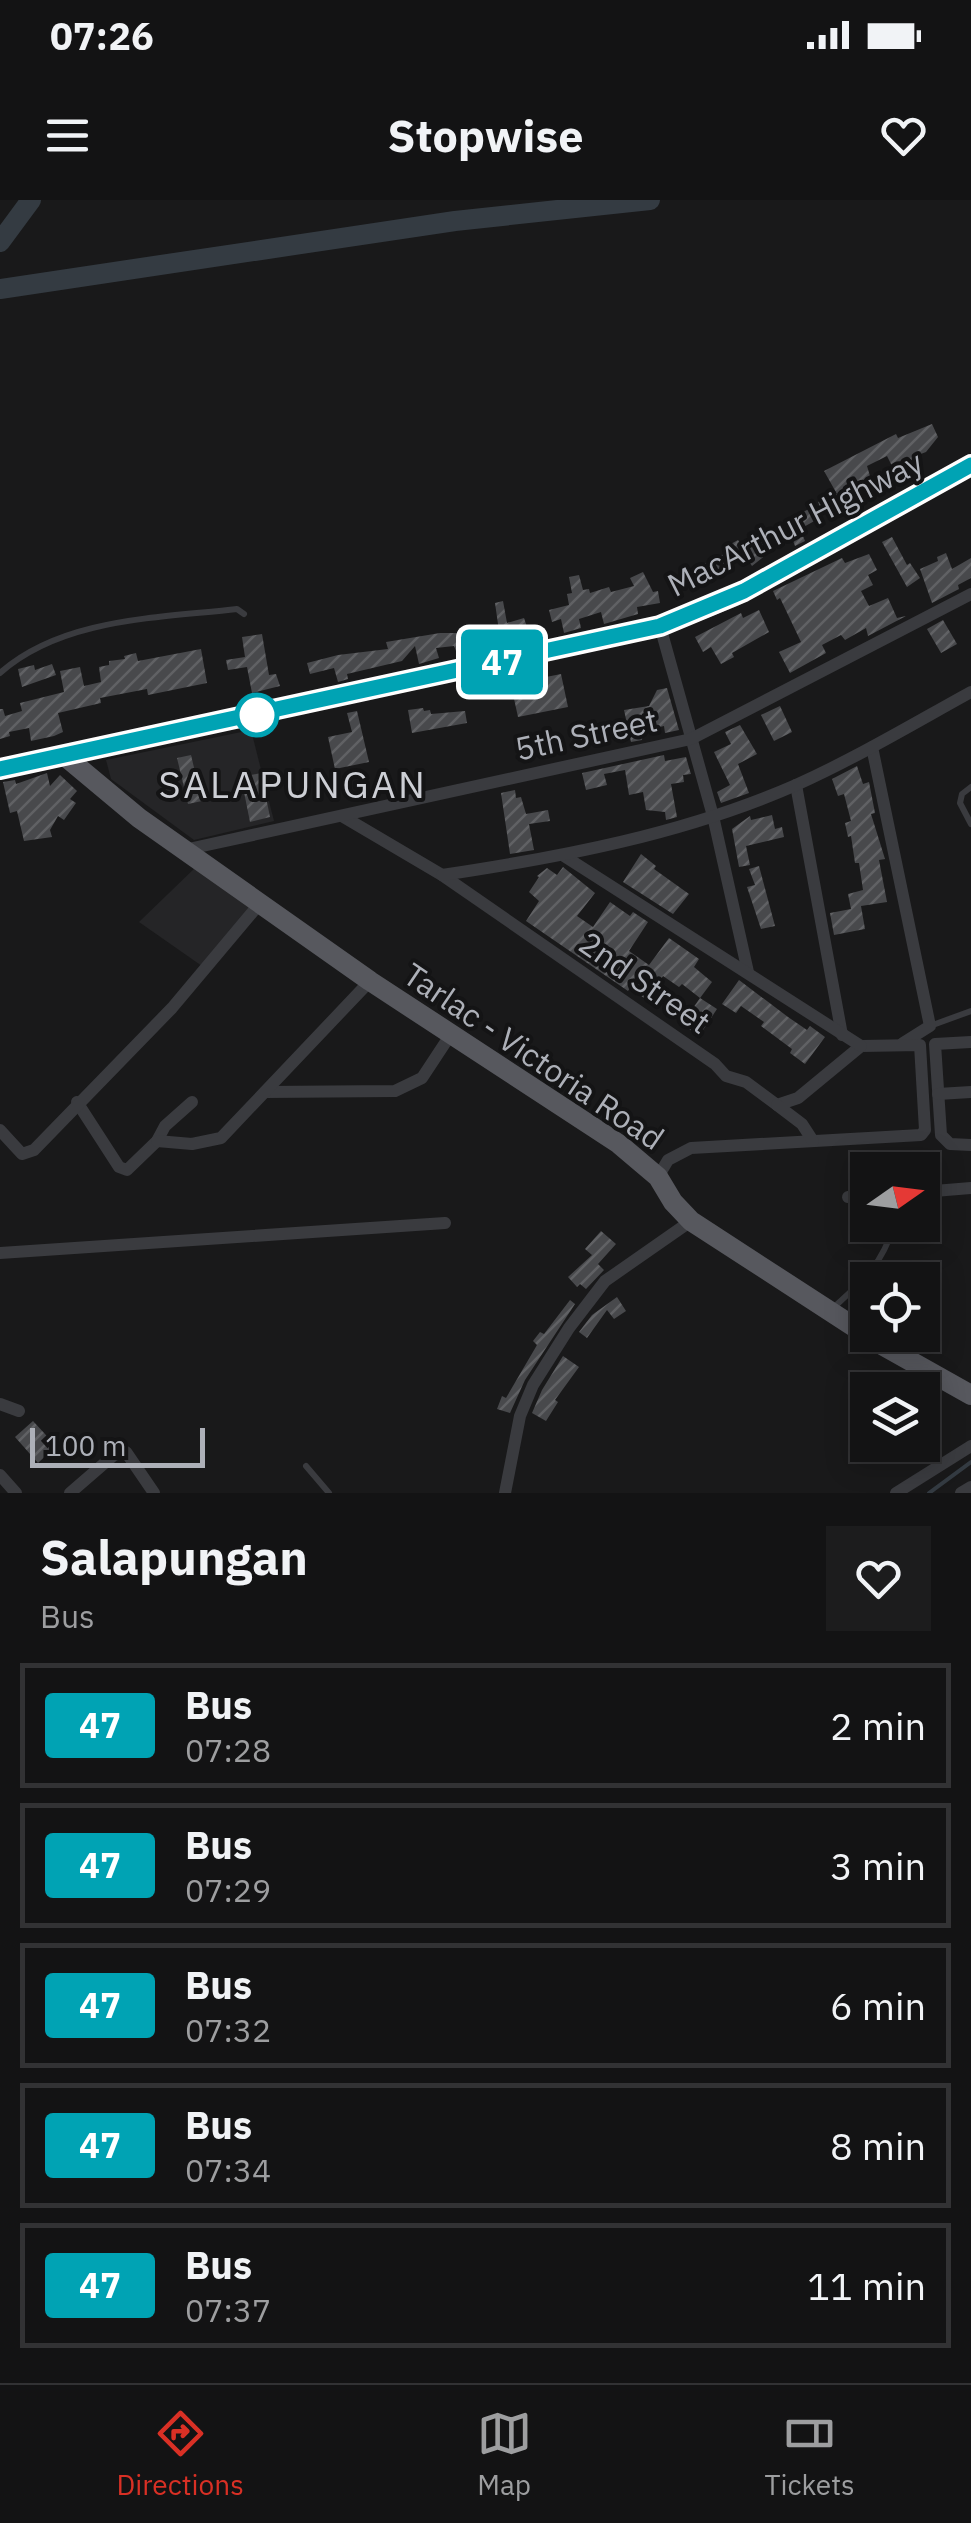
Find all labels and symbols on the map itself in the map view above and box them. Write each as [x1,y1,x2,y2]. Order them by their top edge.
street label: MacArthur Highway [660,440,930,606]
line badge: 47 [457,630,547,694]
unlabelled marker [236,694,278,736]
street label: 5th Street [511,698,661,770]
district label: SALAPUNGAN [159,759,427,808]
street label: 2nd Street [571,921,719,1043]
street label: Tarlac - Victoria Road [396,953,672,1159]
north arrow [850,1152,940,1242]
scale bar [30,1423,205,1468]

